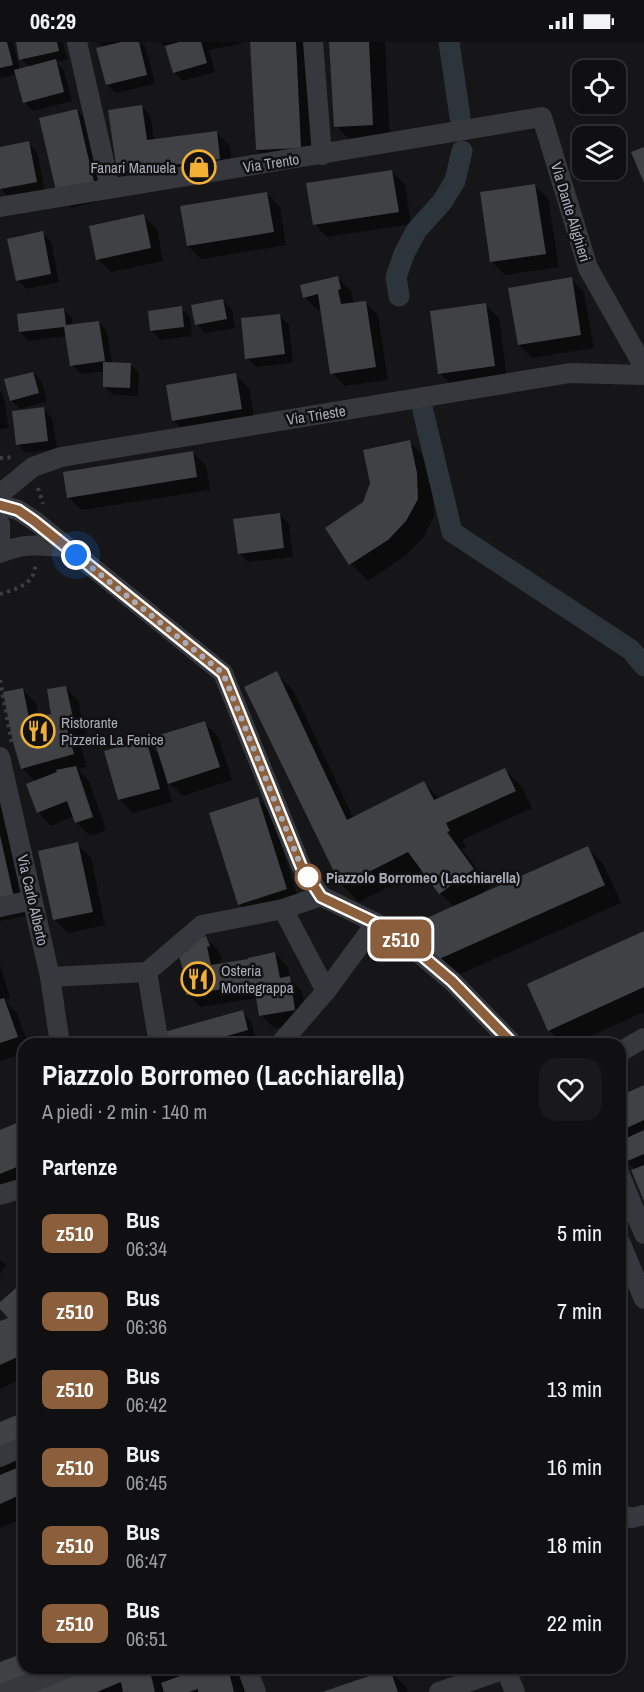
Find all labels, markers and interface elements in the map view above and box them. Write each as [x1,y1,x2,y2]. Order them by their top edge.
text: 06:29 [30,6,76,36]
map controls [572,60,626,180]
button: locate [572,60,626,114]
button: layers [572,126,626,180]
street label: Via Trento [241,148,301,178]
shop icon: Fanari Manuela [181,149,217,185]
place label: Fanari Manuela [90,157,176,178]
street label: Via Dante Alighieri [546,160,596,264]
street label: Via Trieste [285,400,347,430]
your location [61,540,91,570]
place label: Ristorante Pizzeria La Fenice [61,712,164,750]
restaurant icon: Ristorante Pizzeria La Fenice [20,713,56,749]
street label: Via Carlo Alberto [12,852,54,948]
marker: Piazzolo Borromeo (Lacchiarella) [295,864,321,890]
place label: Piazzolo Borromeo (Lacchiarella) [326,867,520,888]
line badge: z510 [359,920,443,958]
text: z510 [382,925,420,954]
place label: Osteria Montegrappa [221,960,294,998]
restaurant icon: Osteria Montegrappa [180,961,216,997]
text: Piazzolo Borromeo (Lacchiarella) [42,1056,404,1094]
button: heart [539,1058,602,1121]
text: A piedi · 2 min · 140 m [42,1098,207,1125]
text: Partenze [42,1152,117,1182]
text: Bus [126,1205,160,1235]
text: 5 min [557,1218,602,1248]
text: z510 [56,1219,94,1248]
text: 06:34 [126,1235,167,1262]
text: Bus [126,1283,160,1313]
text: 7 min [557,1296,602,1326]
text: z510 [56,1297,94,1326]
text: 06:36 [126,1313,167,1340]
text: Bus [126,1361,160,1391]
text: 13 min [547,1374,602,1404]
text: z510 [56,1375,94,1404]
text: 06:42 [126,1391,167,1418]
text: Bus [126,1439,160,1469]
text: 16 min [547,1452,602,1482]
text: z510 [56,1453,94,1482]
text: 06:45 [126,1469,167,1496]
text: Bus [126,1517,160,1547]
text: 18 min [547,1530,602,1560]
text: z510 [56,1531,94,1560]
text: 06:47 [126,1547,167,1574]
text: Bus [126,1595,160,1625]
text: 22 min [547,1608,602,1638]
text: z510 [56,1609,94,1638]
text: 06:51 [126,1625,167,1652]

